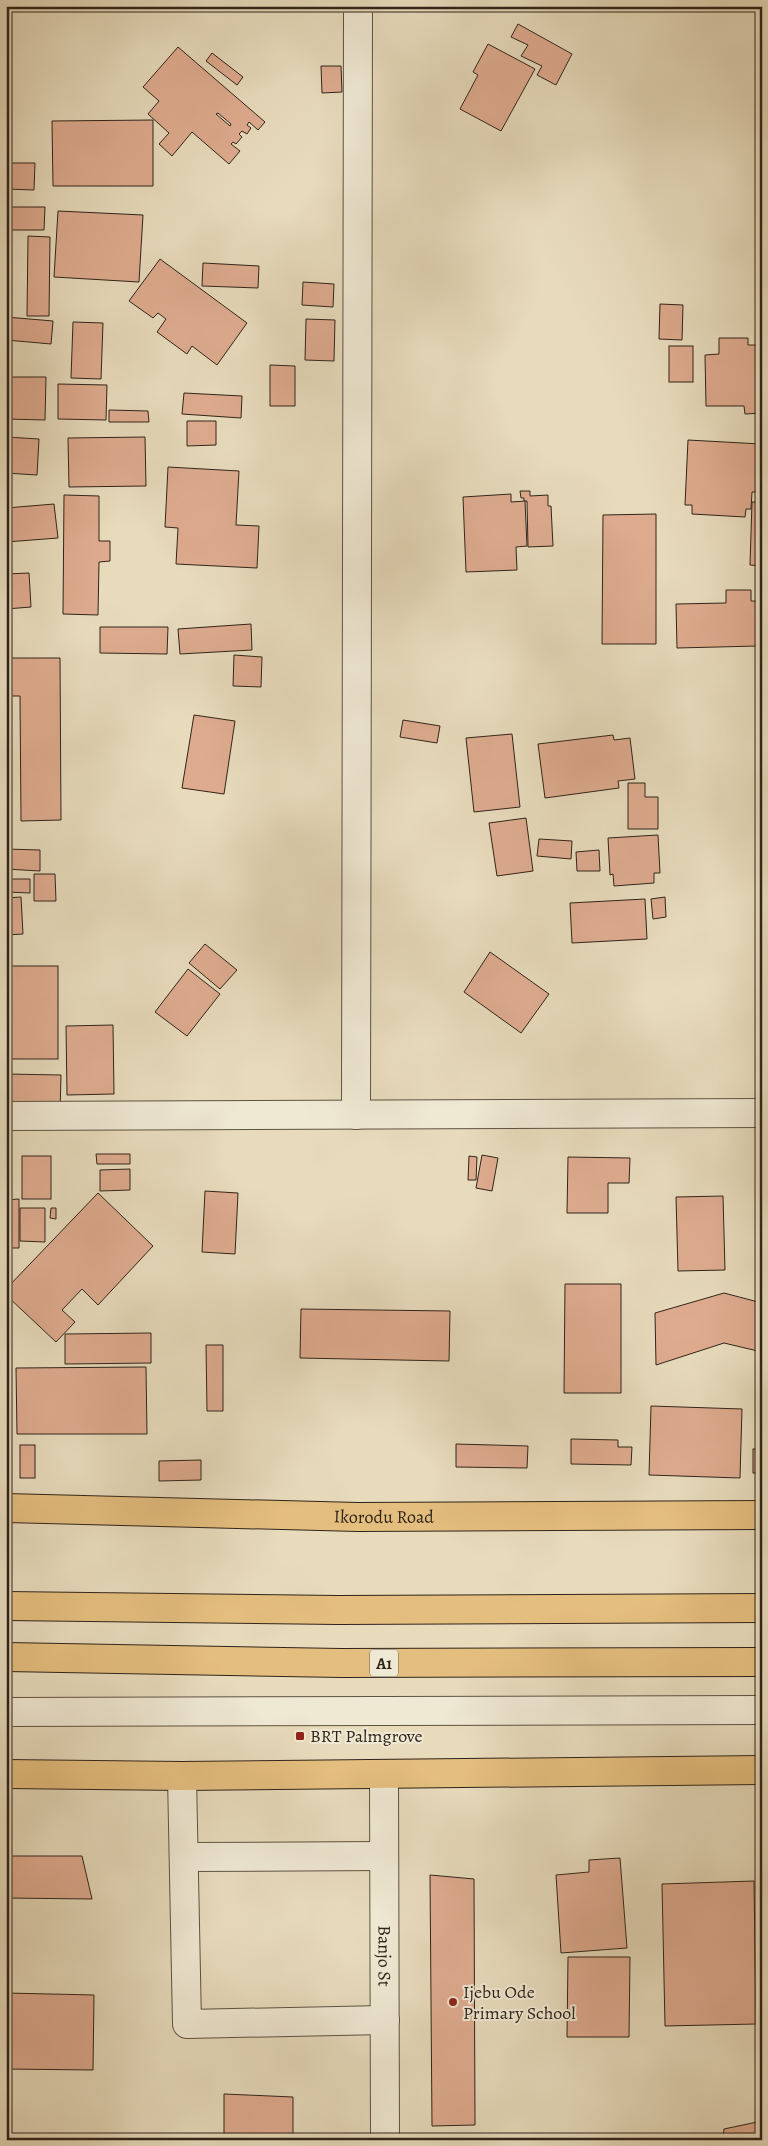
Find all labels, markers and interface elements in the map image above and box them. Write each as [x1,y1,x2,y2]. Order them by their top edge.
street label: Ikorodu Road [333,1504,434,1529]
road number: A1 [370,1650,398,1676]
place label: BRT Palmgrove [310,1724,423,1748]
marker: BRT Palmgrove [294,1730,306,1742]
street label: Banjo St [372,1925,397,1987]
place label: Ijebu Ode Primary School [463,1980,576,2025]
marker: Ijebu Ode Primary School [447,1996,459,2008]

